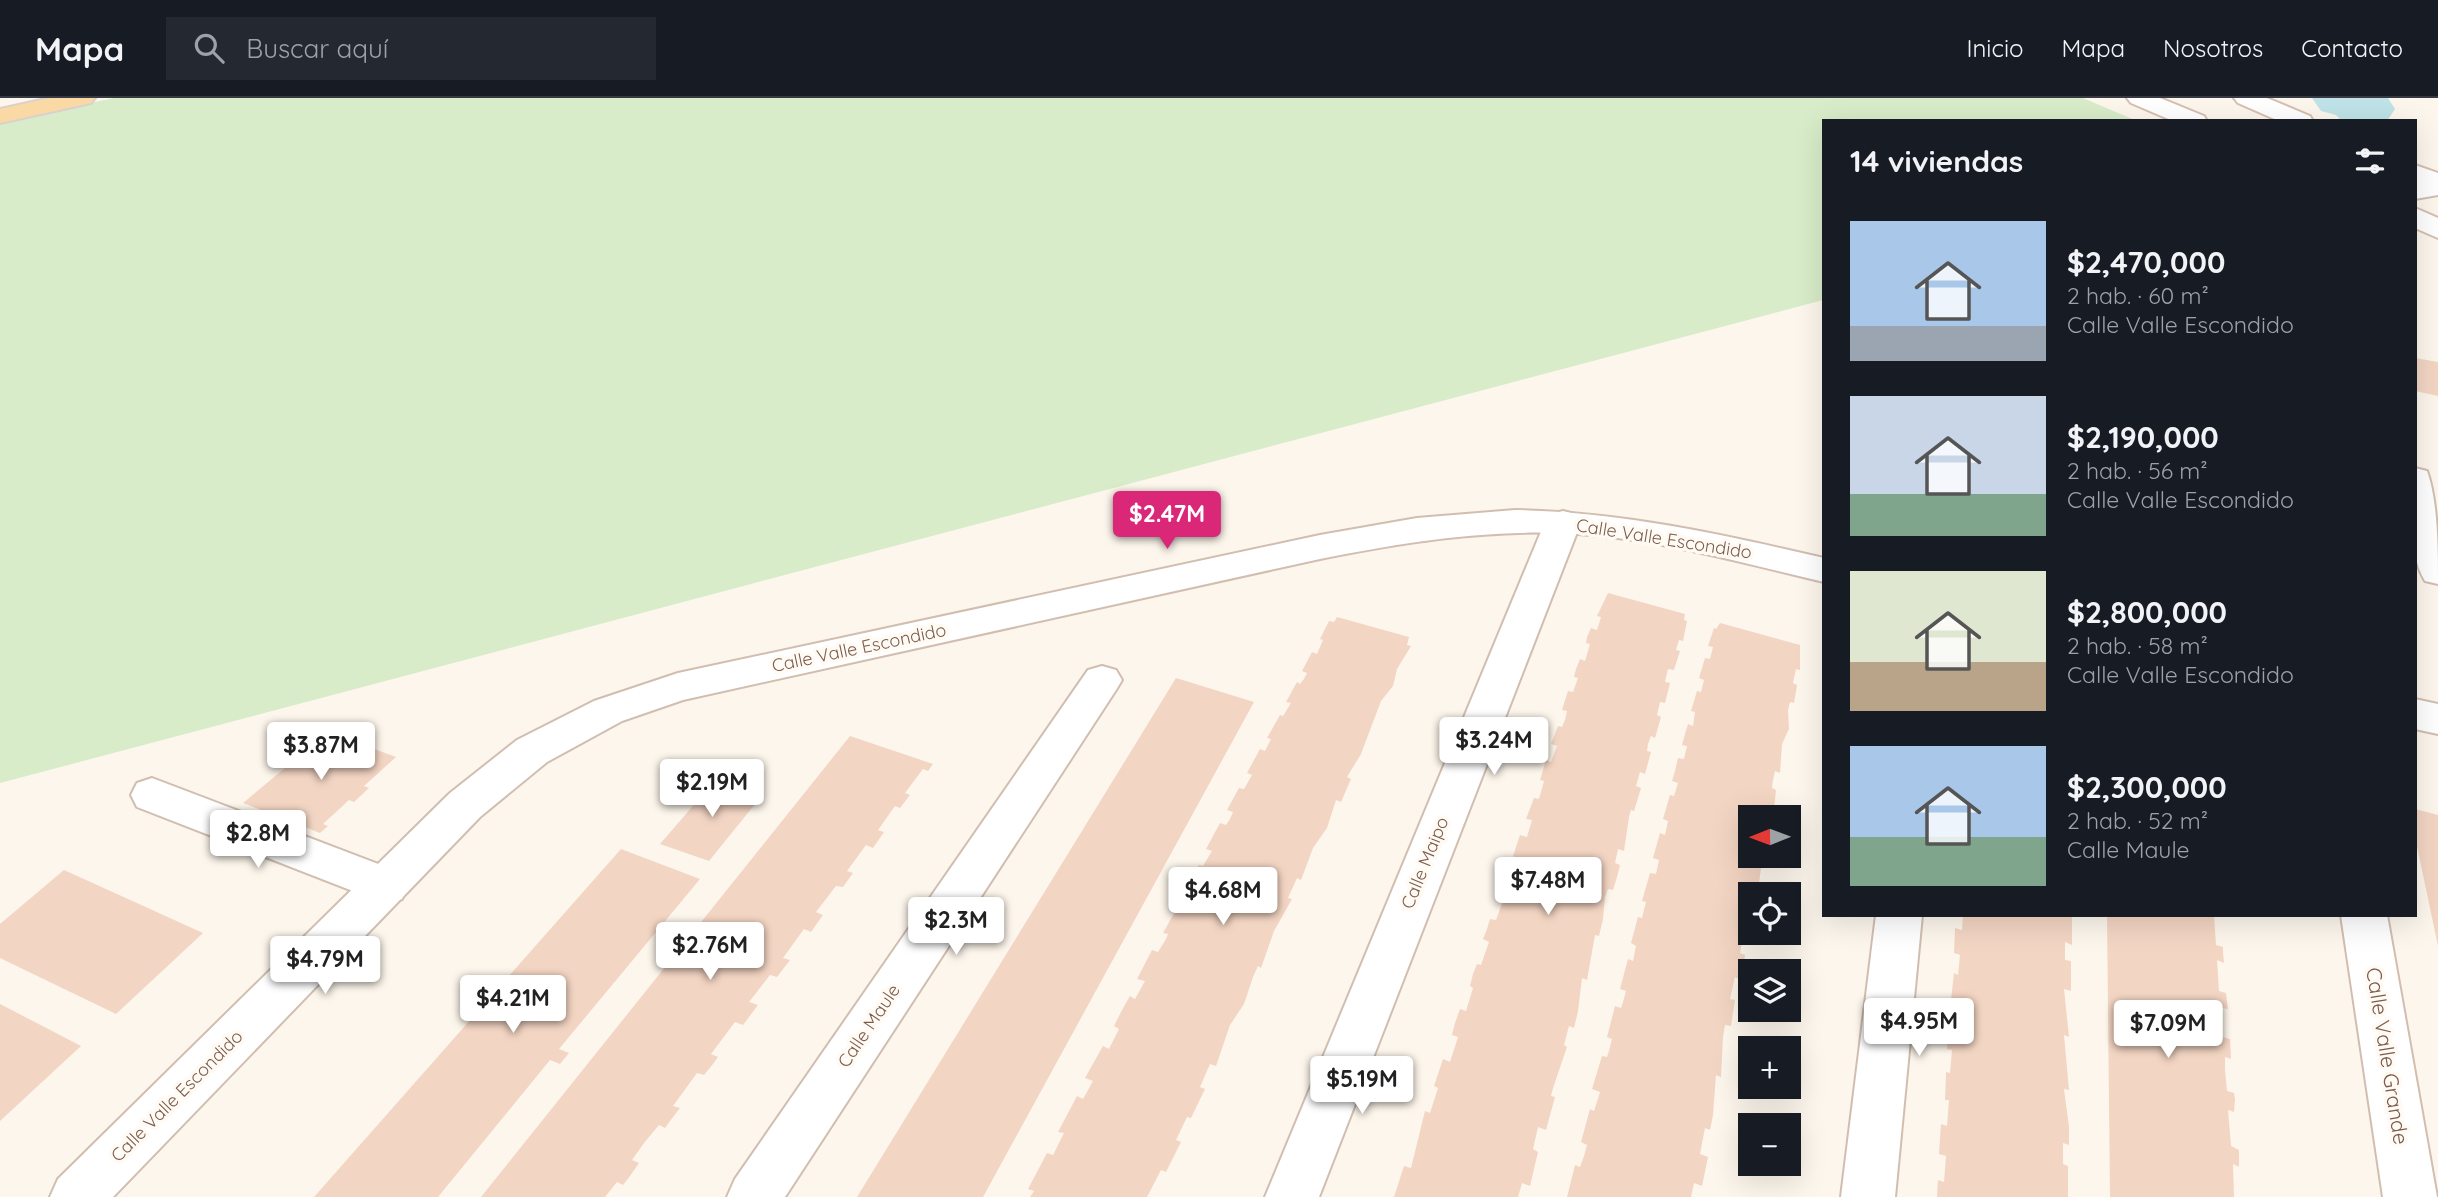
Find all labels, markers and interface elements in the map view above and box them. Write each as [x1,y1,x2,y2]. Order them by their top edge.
search box [166,17,656,80]
text: Mapa [35,28,124,69]
icon: search [190,29,228,67]
text: Buscar aquí [246,32,388,65]
text: Inicio [1966,33,2024,63]
text: Mapa [2062,33,2125,63]
text: Nosotros [2163,33,2263,63]
text: Contacto [2301,33,2403,63]
text: 14 viviendas [1850,142,2023,180]
icon: filters [2351,142,2389,180]
text: $2,470,000 [2067,243,2225,281]
icon: home [1906,249,1990,333]
text: 2 hab. · 60 m² [2067,281,2209,310]
text: Calle Valle Escondido [2067,310,2294,339]
text: $2,190,000 [2067,418,2219,456]
icon: home [1906,424,1990,508]
text: 2 hab. · 56 m² [2067,456,2208,485]
text: Calle Valle Escondido [2067,485,2294,514]
pin: $2.47M [1110,491,1224,551]
text: $2.47M [1129,499,1205,528]
street label: Calle Valle Escondido [1575,513,1754,564]
text: $2,800,000 [2067,593,2227,631]
icon: home [1906,599,1990,683]
street label: Calle Valle Escondido [770,618,948,677]
text: 2 hab. · 58 m² [2067,631,2208,660]
text: Calle Valle Escondido [2067,660,2294,689]
pin: $3.24M [1437,718,1551,777]
pin: $3.87M [264,722,378,782]
text: $3.24M [1455,725,1533,754]
text: $3.87M [283,730,359,759]
pin: $2.19M [655,760,769,819]
text: $2.19M [676,767,748,796]
text: $2,300,000 [2067,768,2227,806]
icon: home [1906,774,1990,858]
north arrow [1738,805,1801,868]
map controls [1738,805,1801,1176]
text: 2 hab. · 52 m² [2067,806,2208,835]
pin: $2.8M [209,810,307,870]
street label: Calle Maipo [1396,813,1453,912]
text: $2.8M [226,818,290,847]
text: Calle Maule [2067,835,2189,864]
pin: $7.48M [1491,858,1605,917]
text: $7.48M [1511,865,1585,894]
pin: $4.68M [1166,868,1280,927]
text: $4.68M [1184,875,1262,904]
button: locate [1738,882,1801,945]
pin: $2.3M [907,898,1005,957]
text: $2.3M [924,905,988,934]
pin: $2.76M [653,922,767,982]
text: $2.76M [672,930,748,959]
pin: $4.79M [268,936,382,996]
text: $4.79M [286,944,364,973]
button: layers [1738,959,1801,1022]
street label: Calle Valle Grande [2361,965,2415,1146]
pin: $4.21M [456,976,570,1035]
street label: Calle Maule [832,980,905,1072]
text: $4.21M [476,983,550,1012]
pin: $4.95M [1862,998,1976,1058]
pin: $7.09M [2111,1000,2225,1060]
text: $4.95M [1880,1006,1958,1035]
text: $7.09M [2130,1008,2206,1037]
street label: Calle Valle Escondido [106,1025,248,1167]
button: + [1738,1036,1801,1099]
pin: $5.19M [1305,1056,1419,1116]
text: $5.19M [1326,1064,1398,1093]
button: − [1738,1113,1801,1176]

